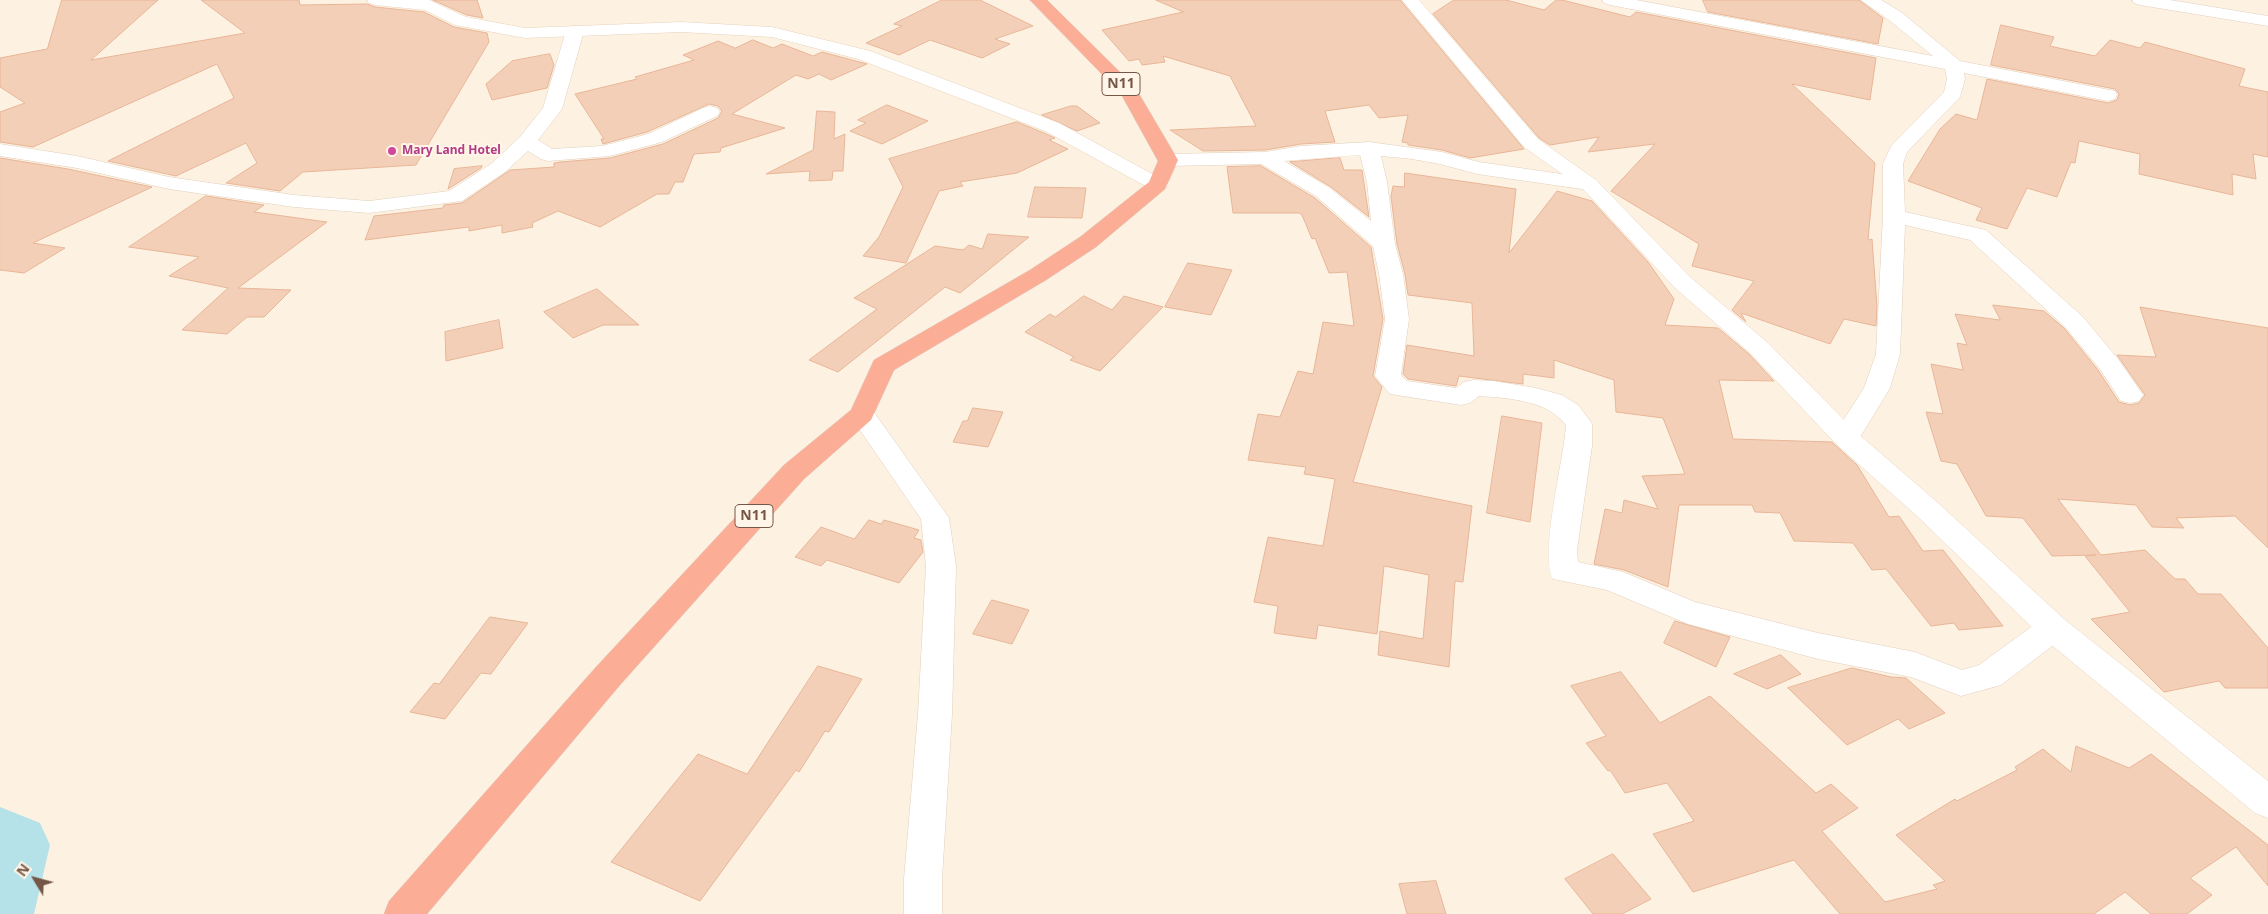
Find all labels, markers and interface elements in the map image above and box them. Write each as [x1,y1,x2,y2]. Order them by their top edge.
road number: N11 [1102,72,1140,96]
place label: Mary Land Hotel [402,144,501,158]
marker: Mary Land Hotel [386,145,398,157]
road number: N11 [735,504,773,528]
north arrow [10,854,60,904]
text: N [12,859,34,880]

